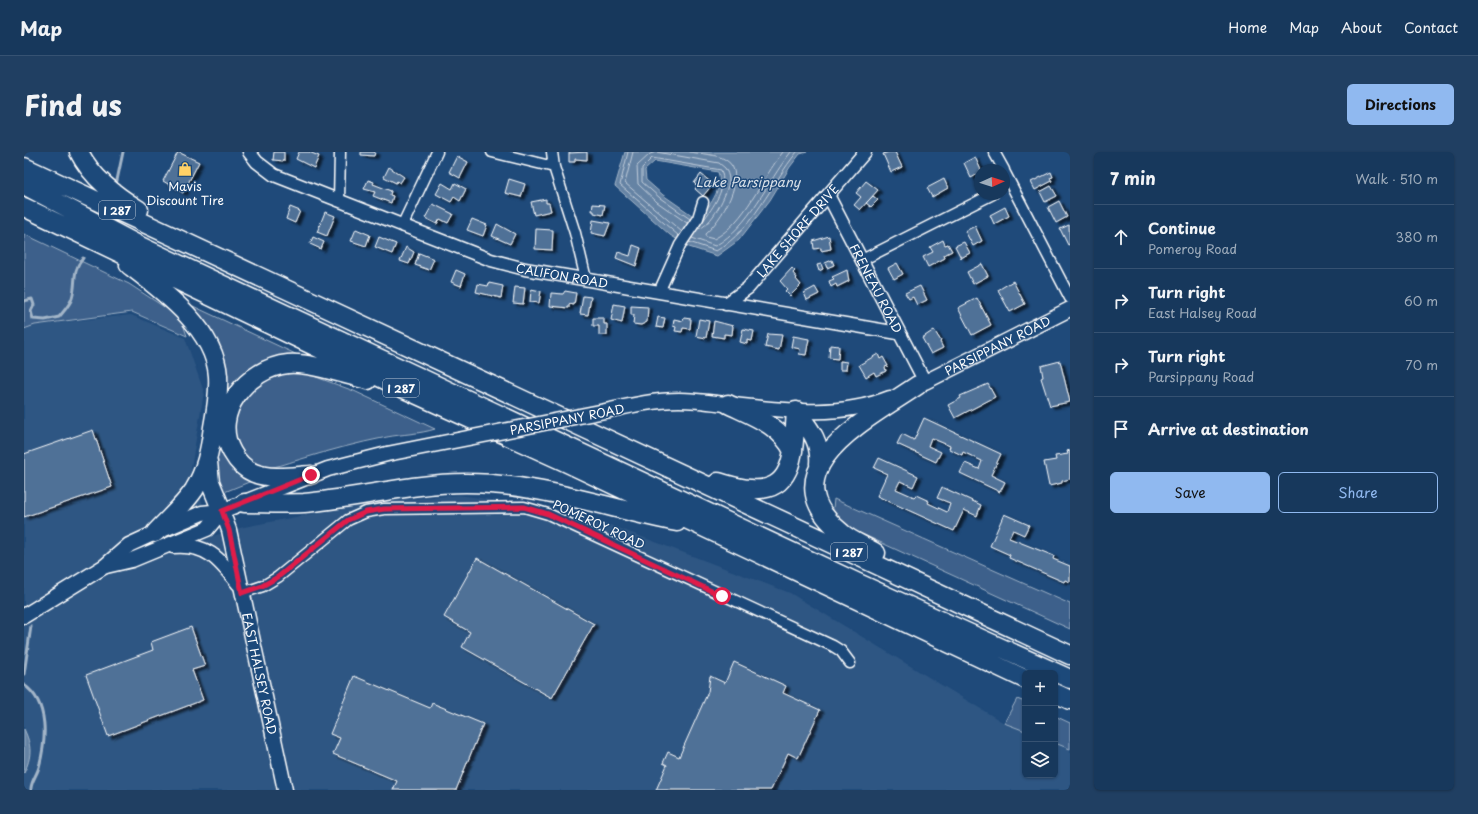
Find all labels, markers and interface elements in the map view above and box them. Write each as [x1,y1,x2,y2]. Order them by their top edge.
text: Map [20,14,62,42]
text: Home [1228,17,1267,38]
text: Map [1289,17,1319,38]
text: About [1341,17,1382,38]
text: Contact [1404,17,1458,38]
text: Find us [24,83,122,126]
button: Directions [1347,84,1454,125]
shop icon: Mavis Discount Tire [177,161,193,177]
north arrow [974,164,1010,200]
text: 7 min [1110,165,1156,191]
text: Walk · 510 m [1355,169,1438,188]
water label: Lake Parsippany [696,172,802,191]
place label: Mavis Discount Tire [146,177,224,209]
street label: LAKE SHORE DRIVE [752,180,843,281]
road number: I 287 [99,201,135,219]
text: Continue [1148,216,1216,239]
icon: ahead [1110,226,1132,248]
text: 380 m [1395,227,1438,246]
text: Pomeroy Road [1148,239,1237,258]
street label: FRENEAU ROAD [846,240,907,336]
street label: CALIFON ROAD [514,258,610,292]
text: Turn right [1148,280,1225,303]
icon: right [1110,290,1132,312]
text: 60 m [1404,291,1438,310]
text: East Halsey Road [1148,303,1257,322]
street label: PARSIPPANY ROAD [941,311,1053,380]
text: Turn right [1148,344,1225,367]
icon: right [1110,354,1132,376]
text: 70 m [1405,355,1438,374]
text: Parsippany Road [1148,367,1254,386]
road number: I 287 [383,379,419,397]
street label: PARSIPPANY ROAD [508,399,626,439]
text: Arrive at destination [1148,417,1309,440]
icon: arrive [1110,418,1132,440]
route end [302,466,320,484]
button: Save [1110,472,1270,513]
button: Share [1278,472,1438,513]
street label: POMEROY ROAD [550,495,648,553]
road number: I 287 [831,543,867,561]
route start [713,587,731,605]
street label: EAST HALSEY ROAD [238,611,282,736]
map controls [1022,670,1058,778]
button: + [1022,670,1058,706]
button: − [1022,706,1058,742]
button: layers [1022,742,1058,778]

